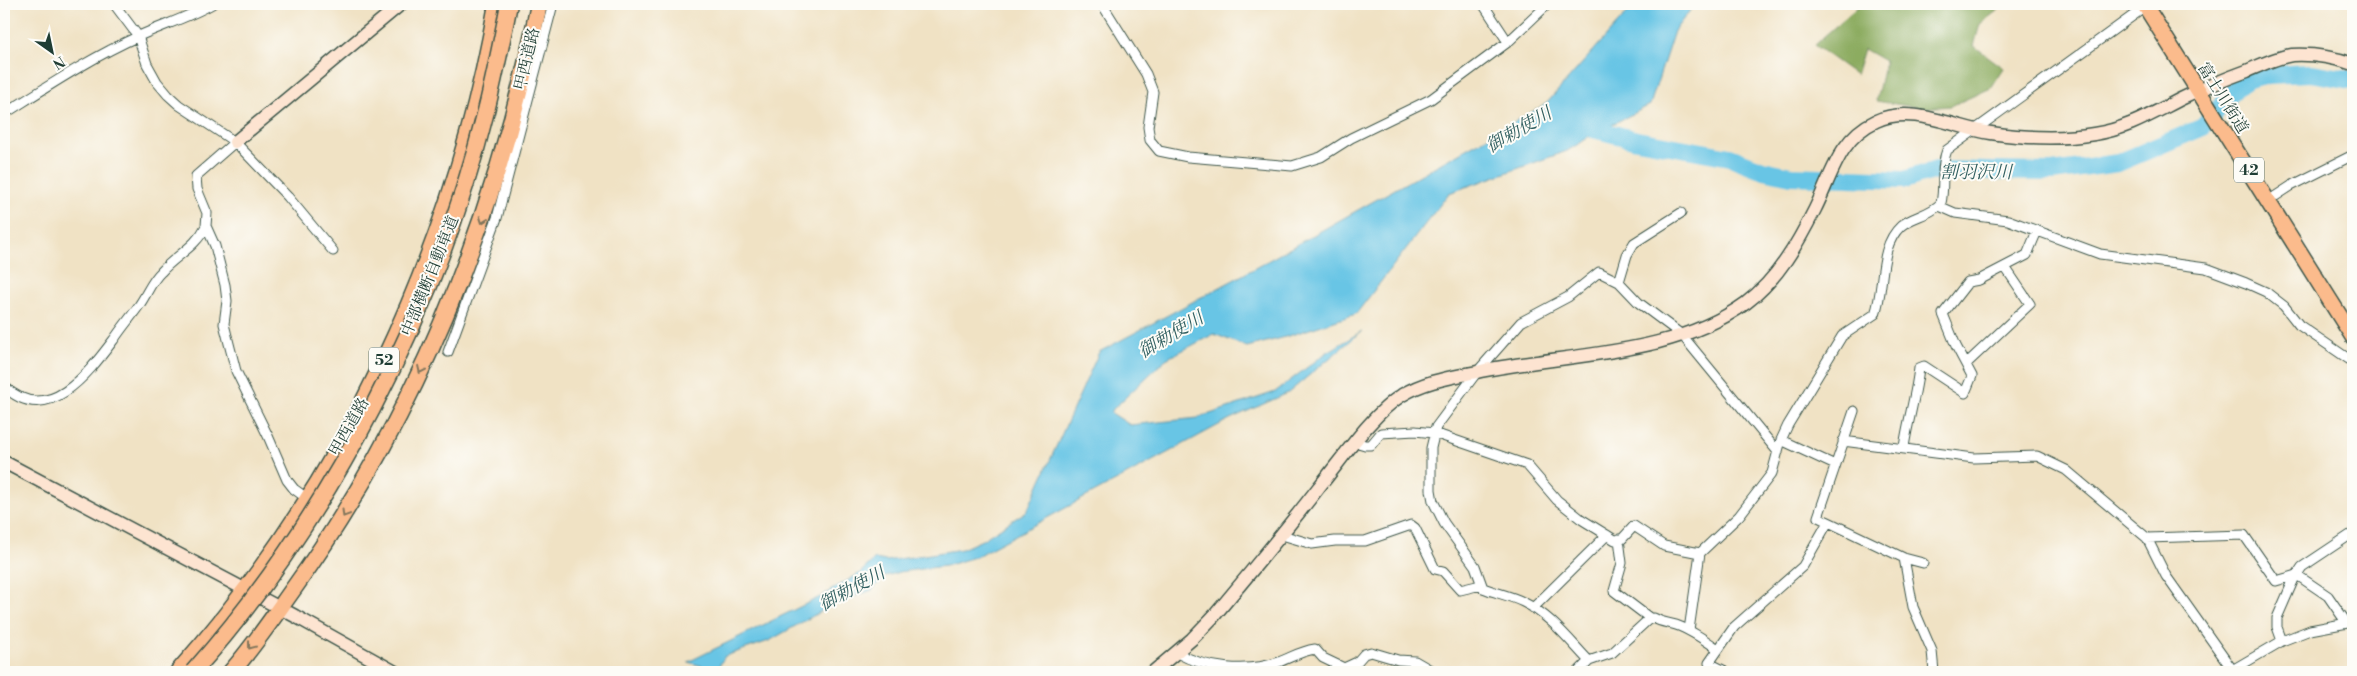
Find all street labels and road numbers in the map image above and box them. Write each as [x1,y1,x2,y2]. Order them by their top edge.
street label: 甲西道路 [510,26,544,92]
street label: 富士川街道 [2193,59,2253,137]
road number: 42 [2234,158,2264,182]
street label: 中部横断自動車道 [397,213,463,339]
road number: 52 [369,348,399,372]
street label: 甲西道路 [325,394,373,460]

